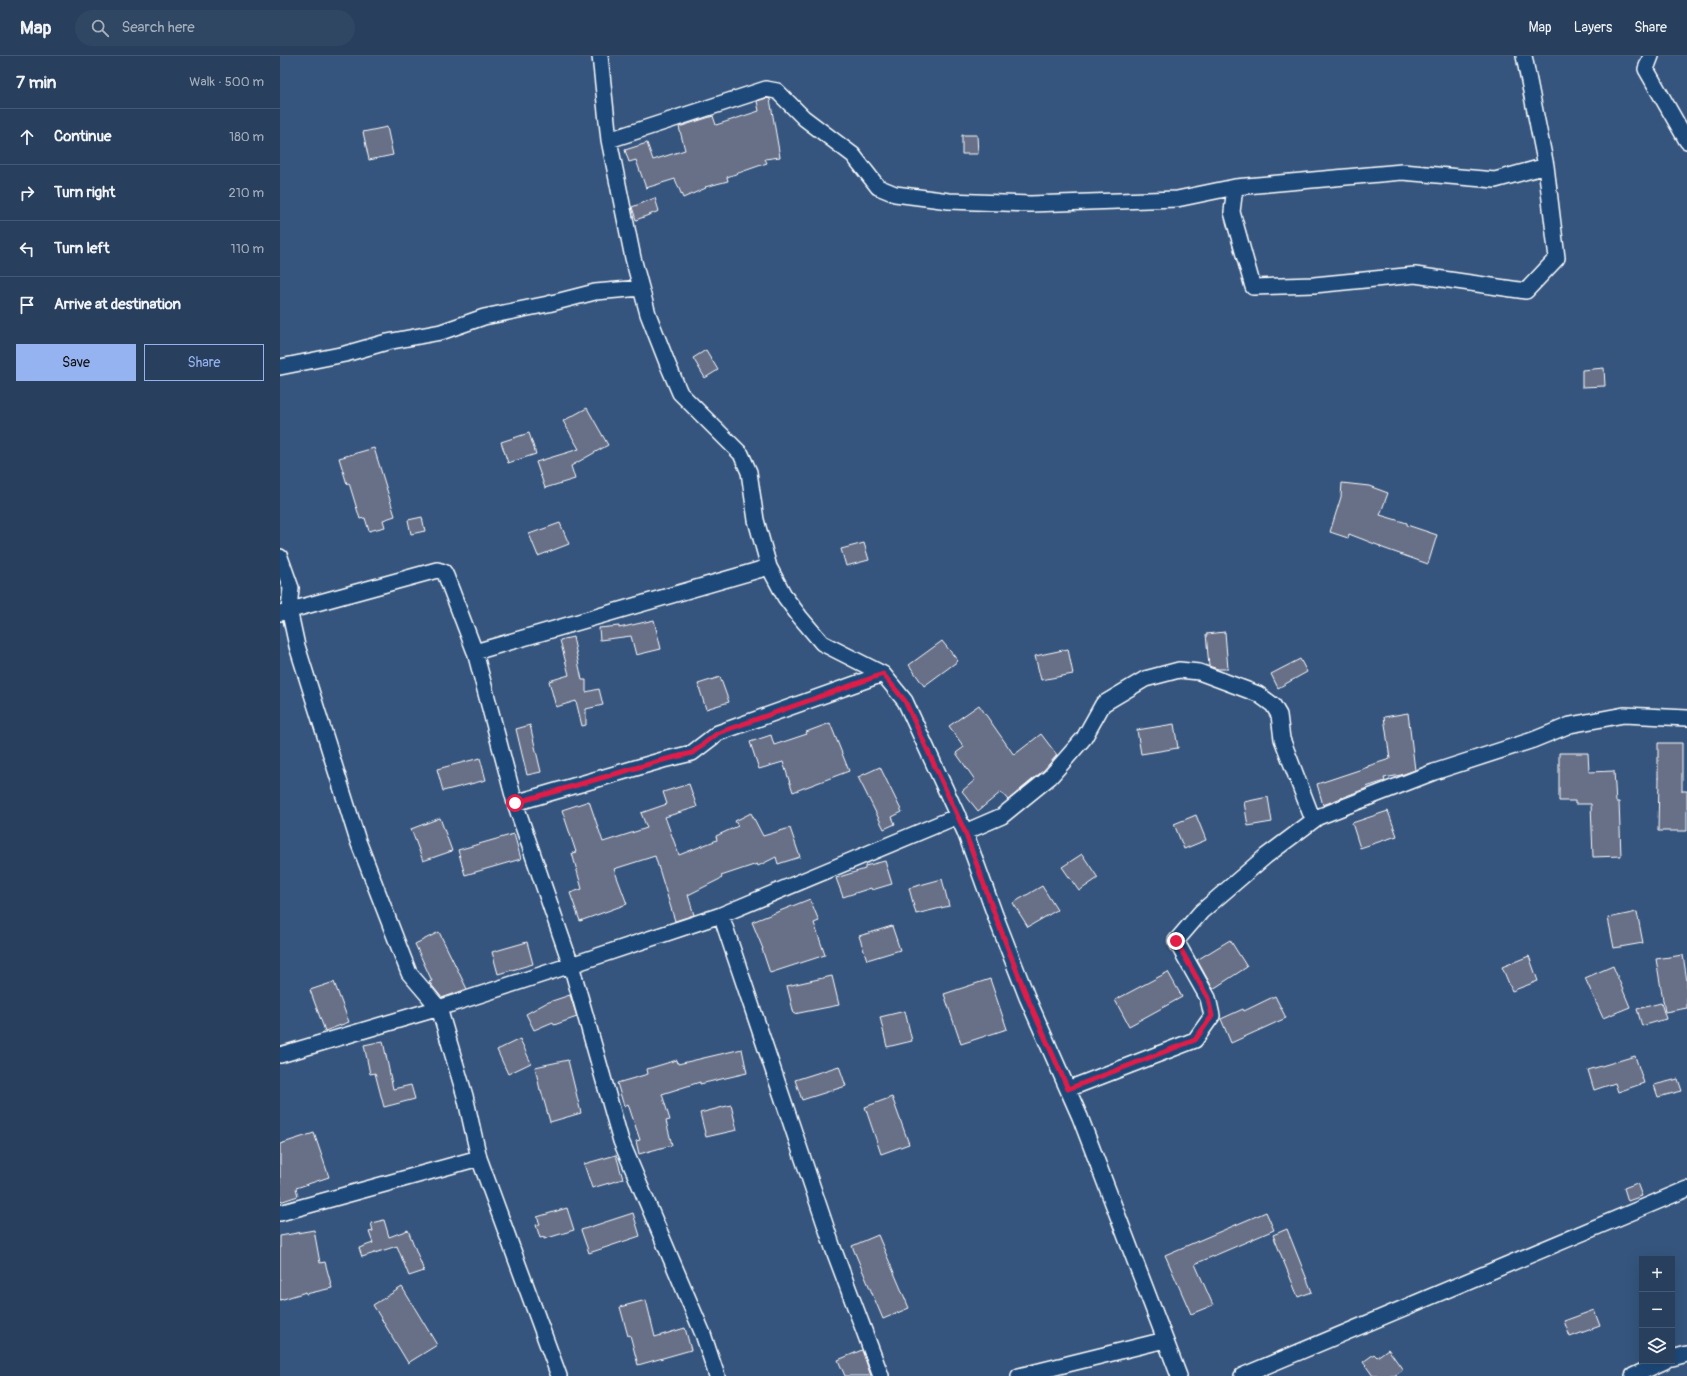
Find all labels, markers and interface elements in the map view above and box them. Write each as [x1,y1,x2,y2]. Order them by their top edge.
search box [75,10,355,46]
text: Map [20,16,51,40]
icon: search [89,17,111,39]
text: Search here [121,18,195,37]
text: Map [1529,19,1552,36]
text: Layers [1574,19,1612,36]
text: Share [1634,19,1667,36]
text: 7 min [16,72,56,93]
text: Walk · 500 m [189,74,264,90]
icon: ahead [16,126,38,148]
text: Continue [54,127,112,146]
text: 180 m [229,129,264,145]
icon: right [16,182,38,204]
text: Turn right [54,183,115,202]
text: 210 m [228,185,264,201]
icon: left [16,238,38,260]
text: Turn left [54,239,110,258]
text: 110 m [231,241,264,257]
icon: arrive [16,294,38,316]
text: Arrive at destination [54,295,181,314]
button: Save [16,344,136,381]
button: Share [144,344,264,381]
route start [506,794,524,812]
route end [1167,932,1185,950]
map controls [1639,1256,1675,1364]
button: + [1639,1256,1675,1292]
button: − [1639,1292,1675,1328]
button: layers [1639,1328,1675,1364]

